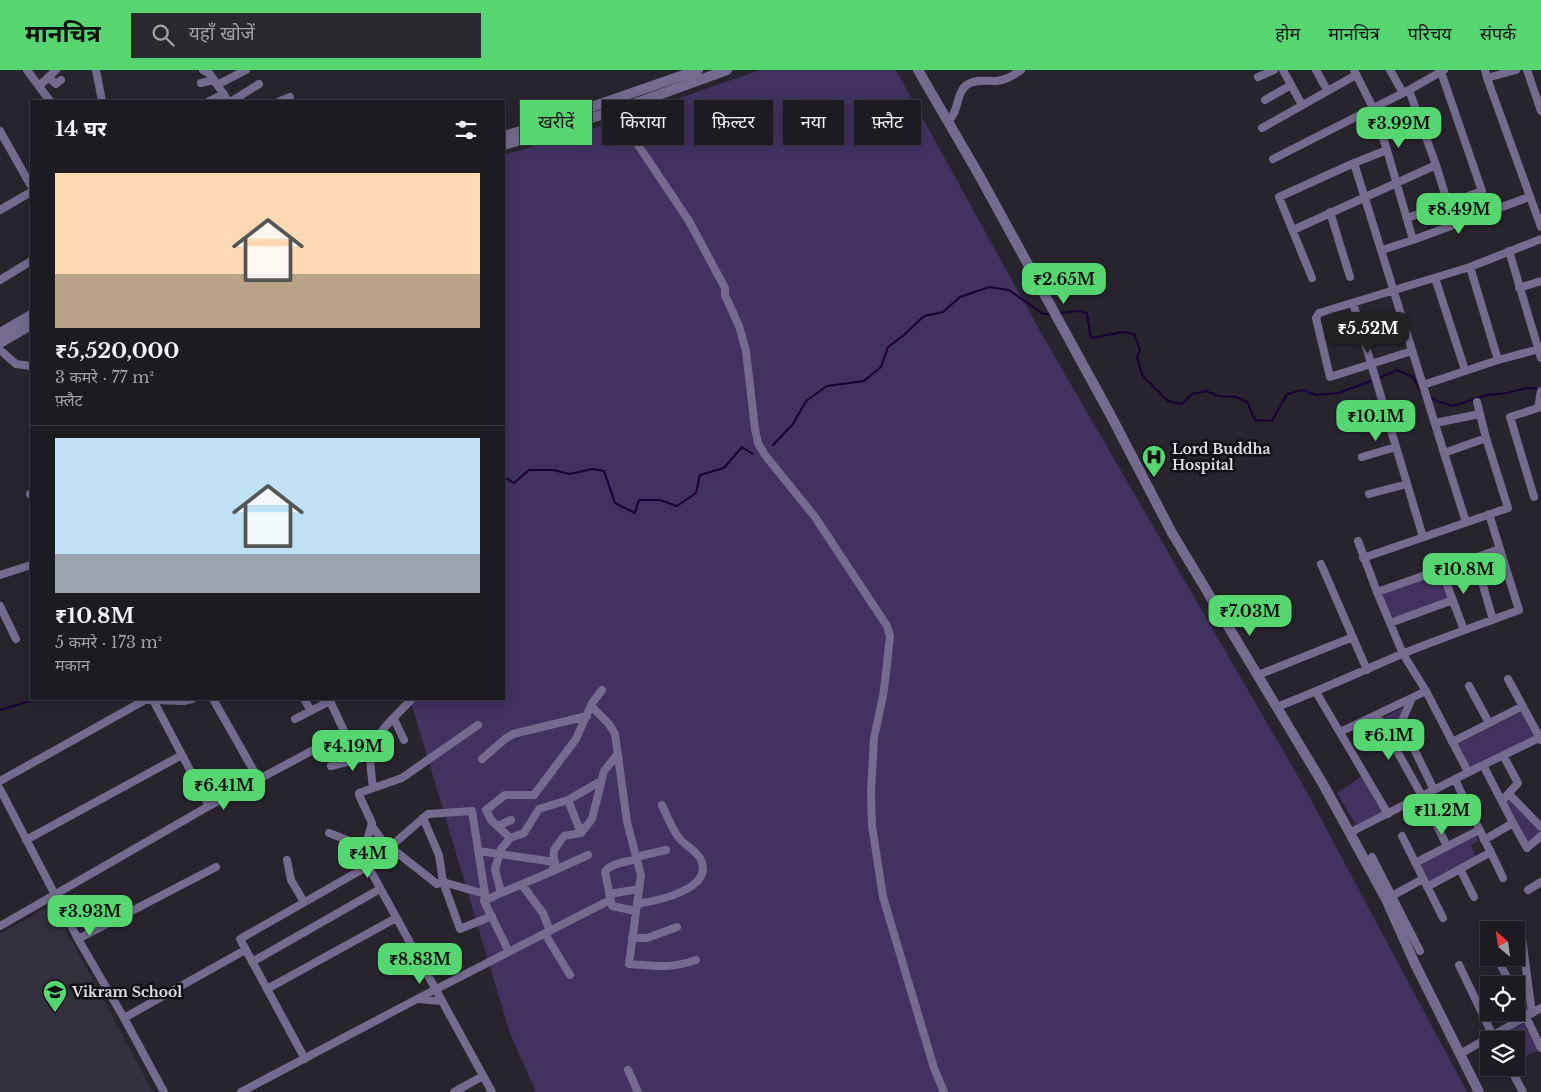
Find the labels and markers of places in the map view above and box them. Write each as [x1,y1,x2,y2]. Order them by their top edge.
pin: ₹3.99M [1358,106,1440,149]
pin: ₹8.49M [1418,192,1500,235]
pin: ₹2.65M [1023,262,1105,305]
pin: ₹5.52M [1327,312,1409,354]
pin: ₹10.1M [1335,400,1417,442]
place label: Lord Buddha Hospital [1172,440,1271,474]
hospital icon: Lord Buddha Hospital [1141,444,1167,478]
pin: ₹10.8M [1423,552,1505,595]
pin: ₹7.03M [1209,594,1291,637]
pin: ₹6.1M [1354,718,1424,761]
pin: ₹4.19M [312,730,394,772]
pin: ₹6.41M [183,768,265,811]
pin: ₹11.2M [1401,794,1483,836]
pin: ₹4M [344,836,392,879]
pin: ₹3.93M [49,894,131,937]
pin: ₹8.83M [379,942,461,985]
school or university icon: Vikram School [42,979,68,1013]
place label: Vikram School [71,983,182,1001]

